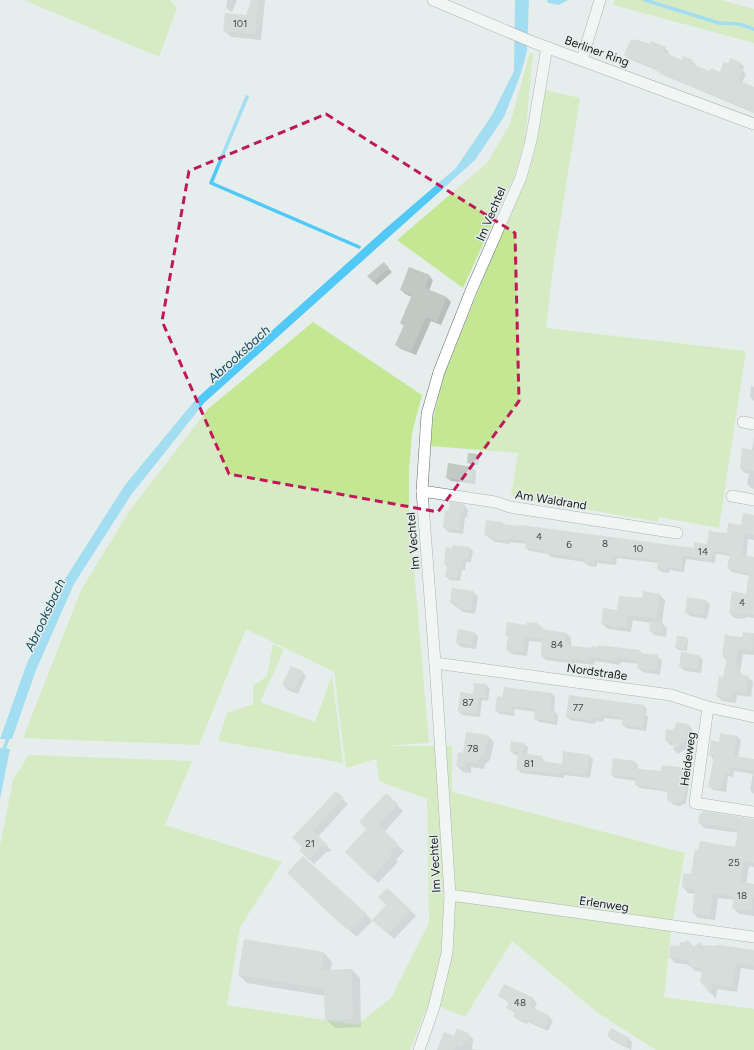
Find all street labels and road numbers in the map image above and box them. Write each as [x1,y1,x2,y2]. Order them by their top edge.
street label: Berliner Ring [563,33,631,69]
street label: Im Vechtel [473,185,509,243]
street label: Am Waldrand [514,487,588,513]
street label: Im Vechtel [404,512,422,570]
street label: Nordstraße [566,661,629,683]
street label: Heideweg [677,731,699,787]
street label: Im Vechtel [426,835,444,893]
street label: Erlenweg [578,894,630,914]

